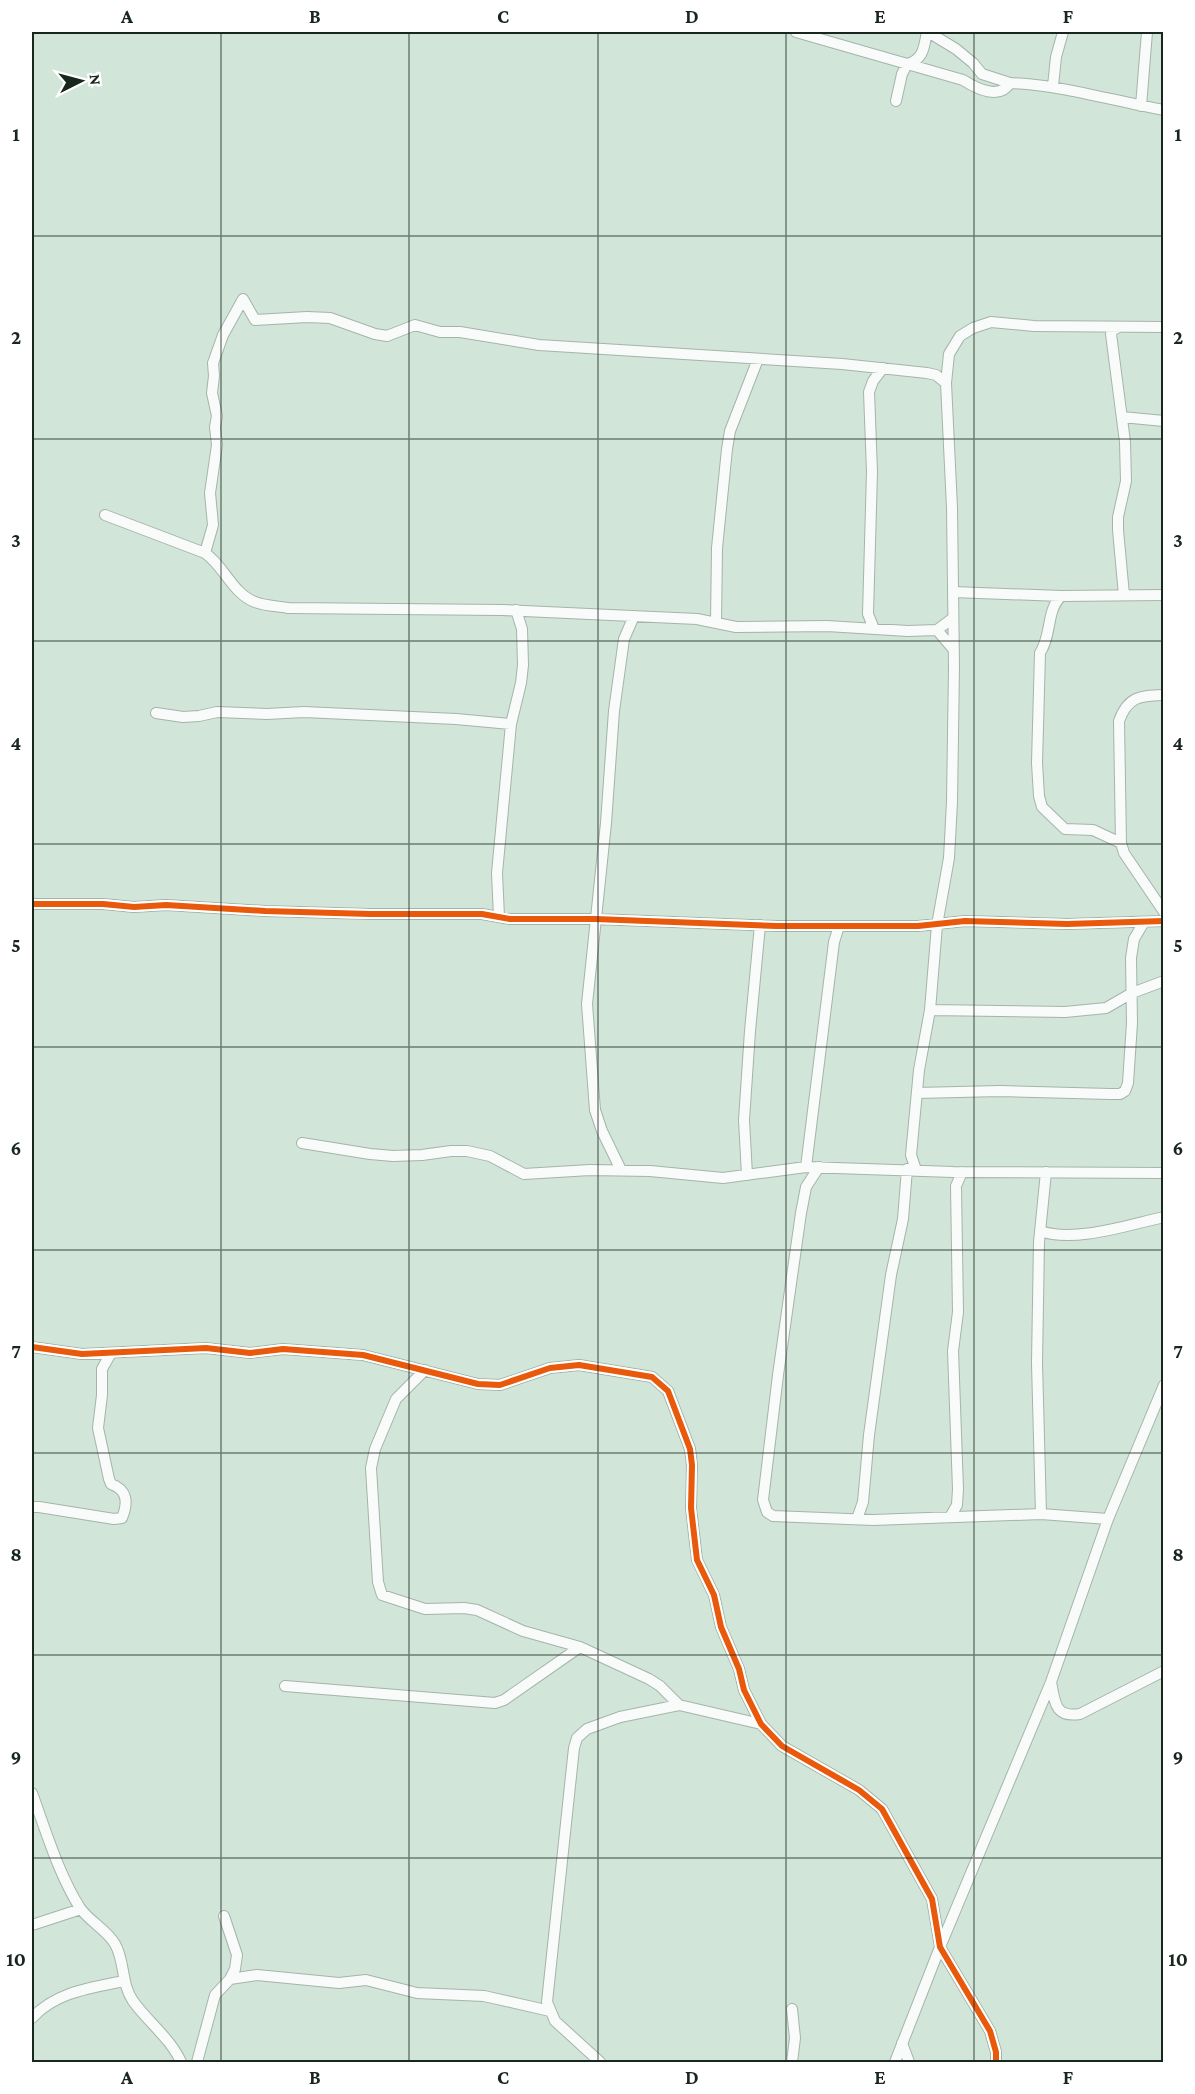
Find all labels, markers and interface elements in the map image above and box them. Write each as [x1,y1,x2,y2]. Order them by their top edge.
text: A [120,5,134,27]
text: B [309,5,321,27]
text: C [497,5,509,27]
text: D [685,5,699,27]
text: E [874,5,886,27]
text: F [1063,5,1074,27]
north arrow [51,51,111,111]
text: N [86,73,104,86]
text: 1 [12,123,20,145]
text: 1 [1174,123,1182,145]
text: 2 [11,326,21,348]
text: 2 [1173,326,1183,348]
text: 3 [11,529,21,551]
text: 3 [1173,529,1183,551]
text: 4 [11,732,22,754]
text: 4 [1173,732,1184,754]
text: 5 [11,934,21,956]
text: 5 [1173,934,1183,956]
text: 6 [11,1137,21,1159]
text: 6 [1173,1137,1183,1159]
text: 7 [11,1340,21,1362]
text: 7 [1173,1340,1183,1362]
text: 8 [10,1543,22,1565]
text: 8 [1172,1543,1184,1565]
text: 9 [11,1746,21,1768]
text: 9 [1173,1746,1183,1768]
text: 10 [6,1948,26,1970]
text: 10 [1168,1948,1188,1970]
text: A [120,2066,134,2088]
text: B [309,2066,321,2088]
text: C [497,2066,509,2088]
text: D [685,2066,699,2088]
text: E [874,2066,886,2088]
text: F [1063,2066,1074,2088]

